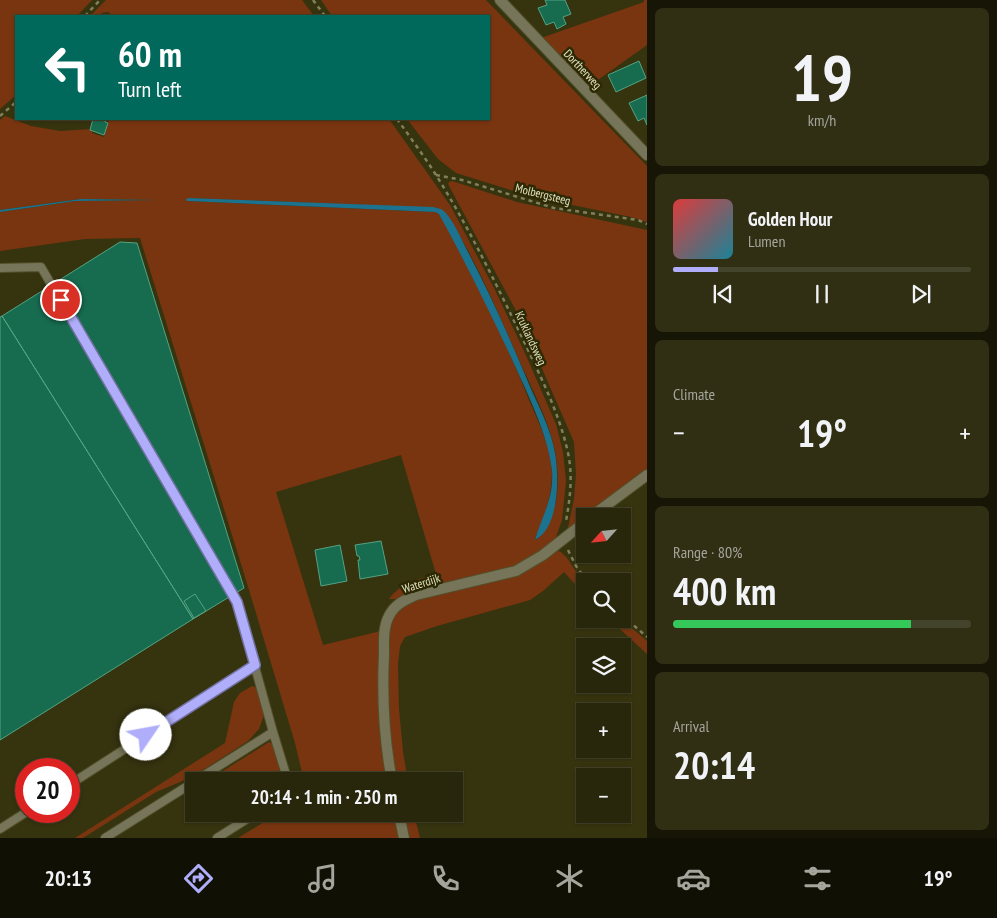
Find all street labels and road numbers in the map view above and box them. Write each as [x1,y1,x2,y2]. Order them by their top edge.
street label: Dortherweg [561,46,605,92]
street label: Molbergsteeg [514,180,572,208]
street label: Kruklandsweg [512,309,550,367]
street label: Waterdijk [400,570,442,596]

